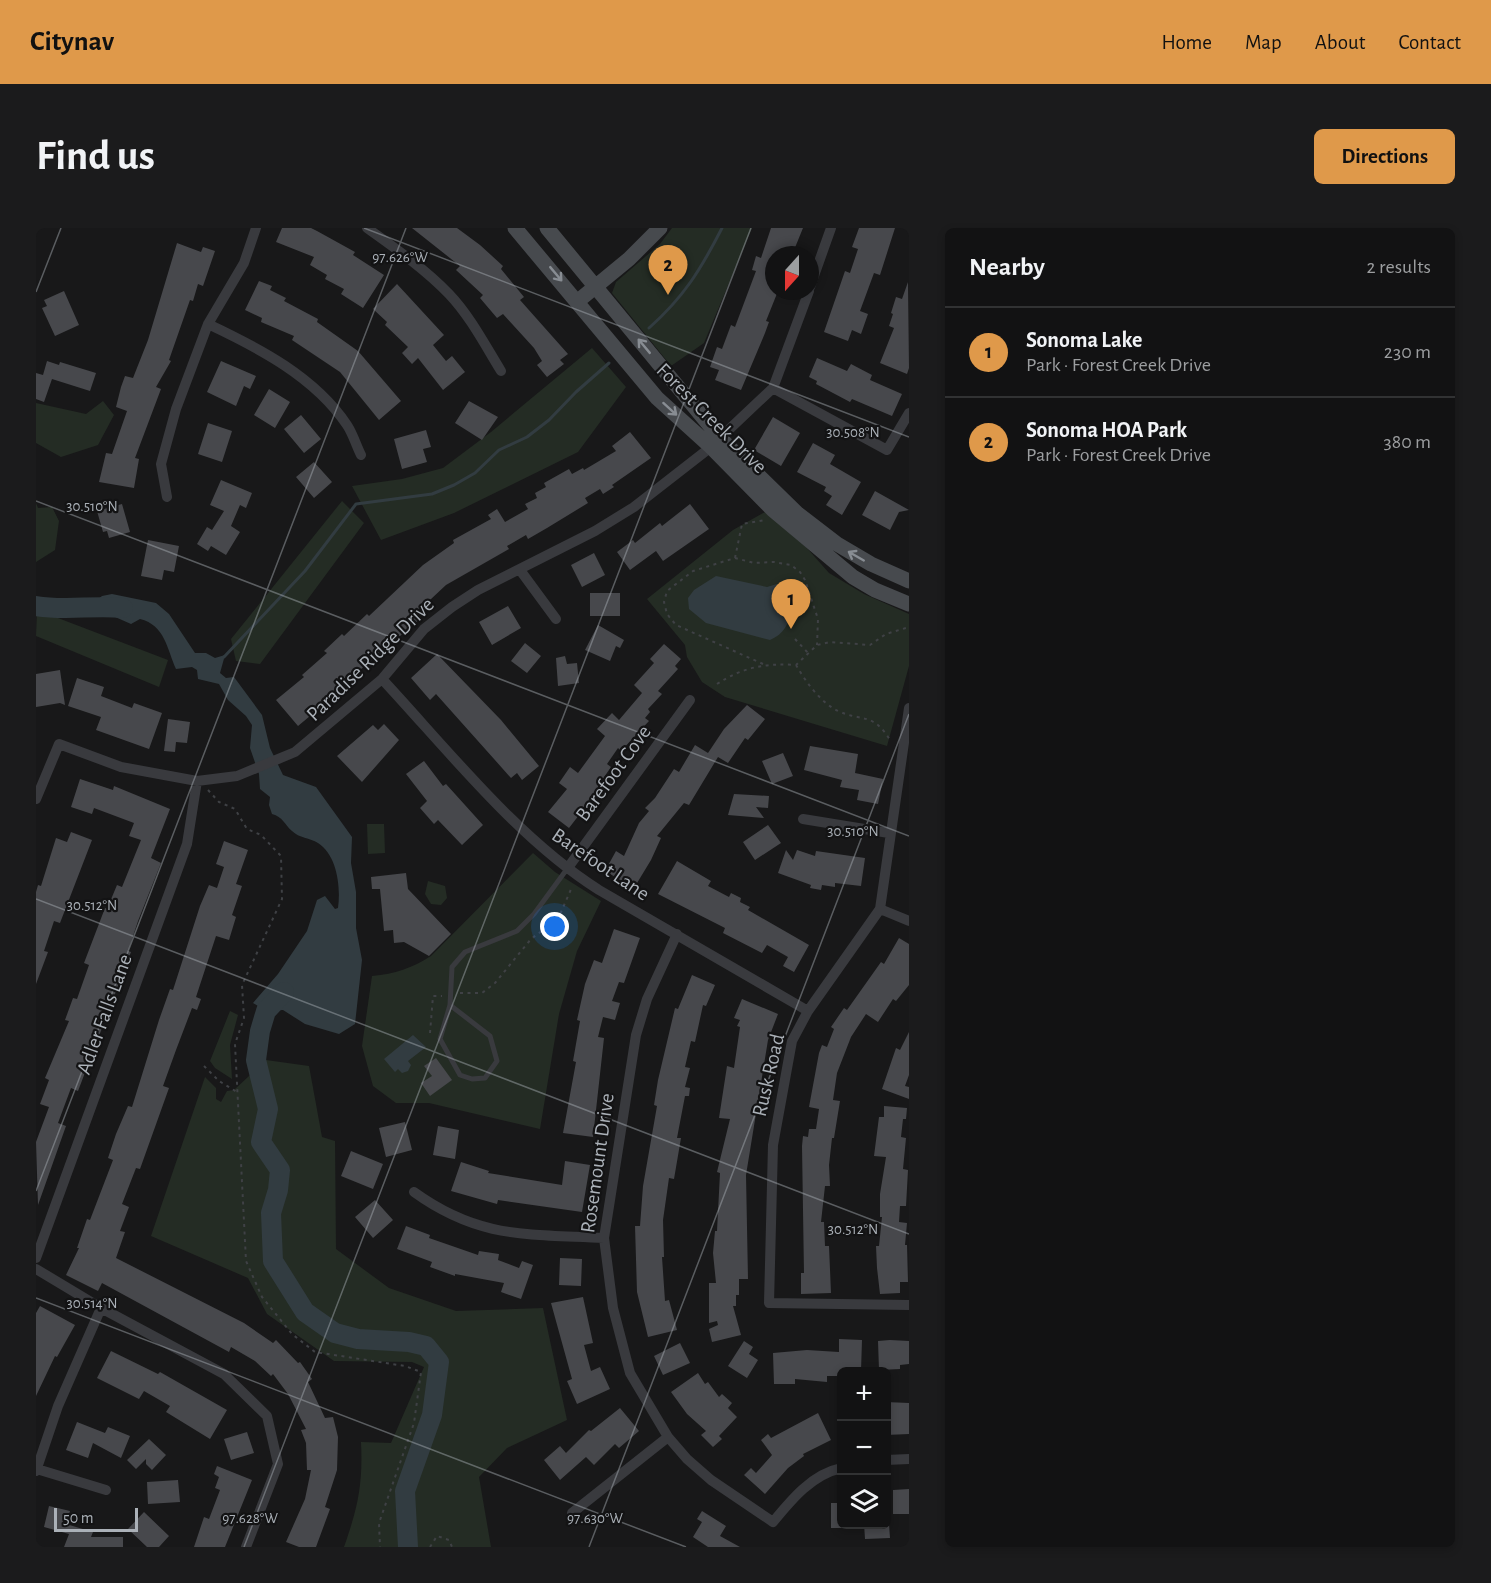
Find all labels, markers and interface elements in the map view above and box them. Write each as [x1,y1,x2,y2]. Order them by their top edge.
text: Citynav [30,28,114,56]
text: Home [1161,32,1212,53]
text: Map [1245,32,1282,53]
text: About [1315,32,1365,53]
text: Contact [1398,32,1461,53]
button: Directions [1314,129,1455,184]
text: Find us [36,135,155,177]
pin: 2 [648,245,688,295]
north arrow [765,246,819,300]
text: 97.626°W [372,250,428,265]
text: Nearby [969,254,1045,280]
text: 2 results [1367,257,1431,277]
one-way arrow [549,266,563,281]
text: Sonoma Lake [1026,329,1142,351]
one-way arrow [637,339,651,354]
text: 1 [985,342,992,362]
text: 230 m [1384,342,1431,362]
text: Park · Forest Creek Drive [1026,355,1211,375]
street label: Forest Creek Drive [653,359,771,477]
one-way arrow [662,402,677,416]
text: Sonoma HOA Park [1026,419,1187,441]
text: 30.508°N [826,425,880,440]
text: 2 [984,432,993,452]
text: 380 m [1383,432,1431,452]
text: Park · Forest Creek Drive [1026,445,1211,465]
text: 30.510°N [66,499,118,514]
one-way arrow [848,549,865,561]
pin: 1 [772,580,810,629]
street label: Paradise Ridge Drive [303,594,438,725]
street label: Barefoot Cove [572,722,655,825]
street label: Barefoot Lane [548,824,653,905]
text: 30.510°N [827,824,879,839]
text: 30.512°N [67,898,117,913]
your location [540,912,569,941]
street label: Adler Falls Lane [73,951,136,1077]
street label: Rusk Road [749,1031,788,1119]
street label: Rosemount Drive [577,1092,618,1234]
text: 30.512°N [828,1222,878,1237]
text: 30.514°N [67,1296,117,1311]
map controls [837,1367,891,1529]
button: + [837,1367,891,1421]
button: − [837,1421,891,1475]
button: layers [837,1475,891,1529]
scale bar [54,1505,138,1532]
text: 50 m [63,1510,94,1526]
text: 97.628°W [222,1511,278,1526]
text: 97.630°W [567,1511,624,1526]

